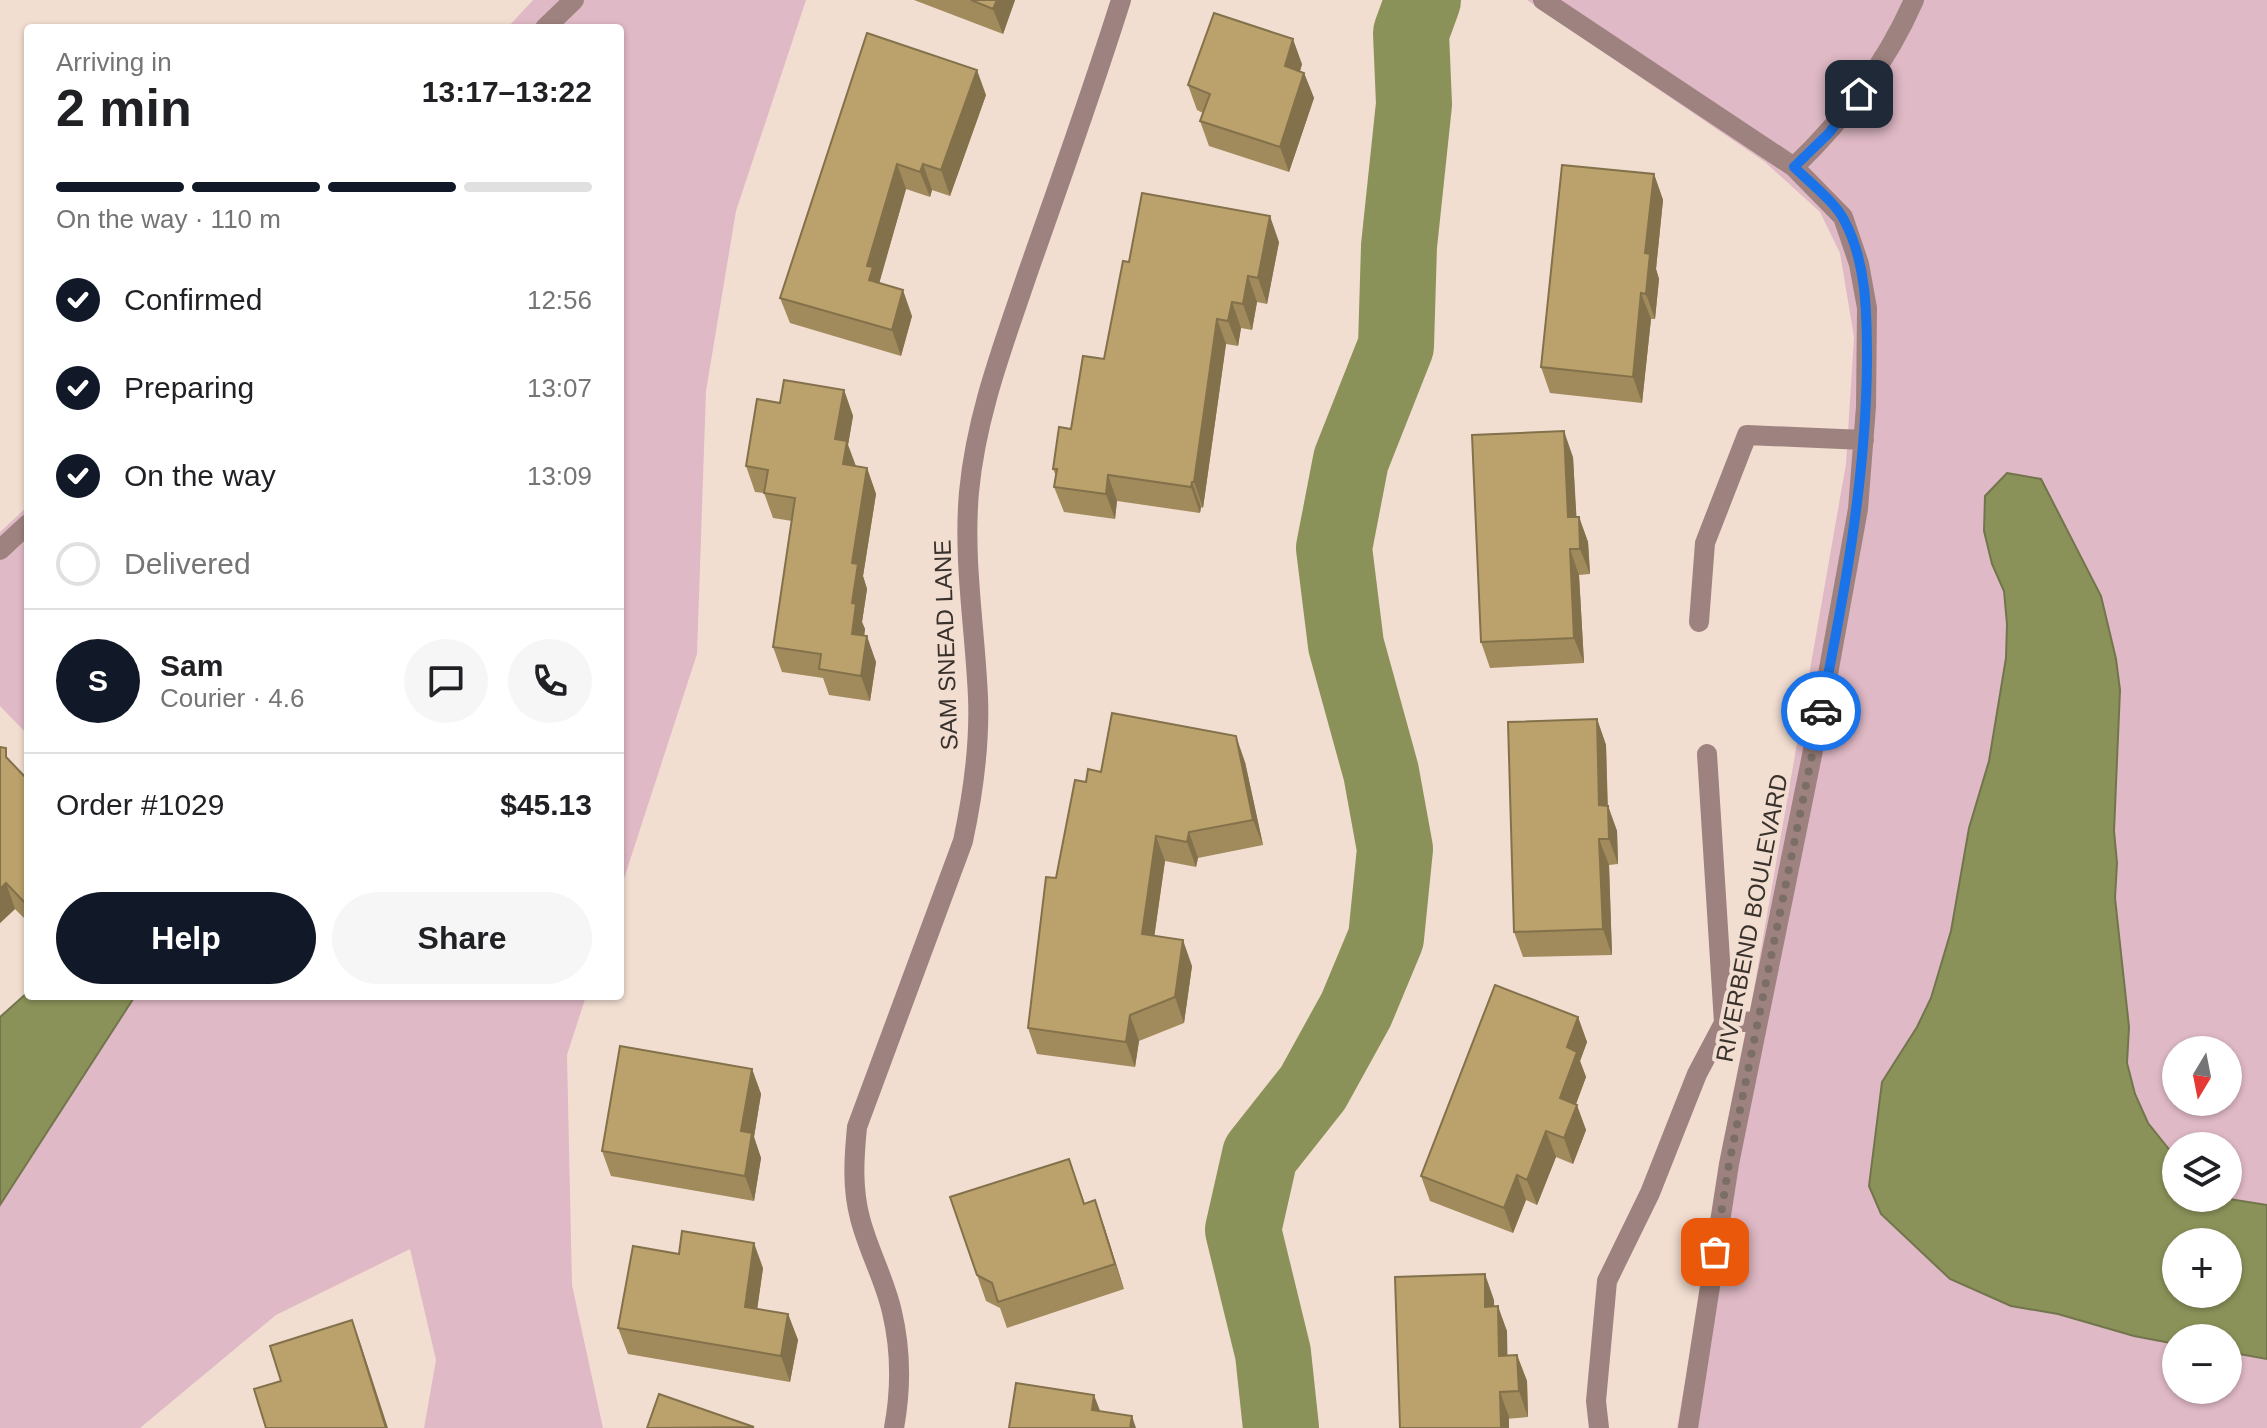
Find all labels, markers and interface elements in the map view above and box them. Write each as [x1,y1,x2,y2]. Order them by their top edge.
text: Arriving in [56,47,172,77]
pin [1825,60,1893,128]
icon: home [1837,72,1881,116]
text: 13:17–13:22 [422,75,592,108]
text: 2 min [56,79,192,137]
text: On the way · 110 m [56,204,281,234]
icon: check [56,278,100,322]
text: Confirmed [124,283,262,316]
text: 12:56 [527,285,592,315]
icon: check [56,366,100,410]
text: Preparing [124,371,254,404]
text: 13:07 [527,373,592,403]
icon: check [56,454,100,498]
text: On the way [124,459,276,492]
text: 13:09 [527,461,592,491]
street label: SAM SNEAD LANE [928,539,963,751]
text: Delivered [124,547,251,580]
button: chat [404,639,488,723]
button: phone [508,639,592,723]
text: Sam [160,649,223,682]
text: S [88,664,108,697]
courier [1781,671,1861,751]
text: Courier · 4.6 [160,683,305,713]
icon: car [1799,689,1843,733]
street label: RIVERBEND BOULEVARD [1710,772,1793,1064]
text: Order #1029 [56,788,224,821]
text: $45.13 [500,788,592,821]
button: Help [56,892,316,984]
button: Share [332,892,592,984]
north arrow [2162,1036,2242,1116]
map controls [2162,1036,2242,1404]
button: layers [2162,1132,2242,1212]
pin [1681,1218,1749,1286]
button: + [2162,1228,2242,1308]
icon: bag [1693,1230,1737,1274]
button: − [2162,1324,2242,1404]

